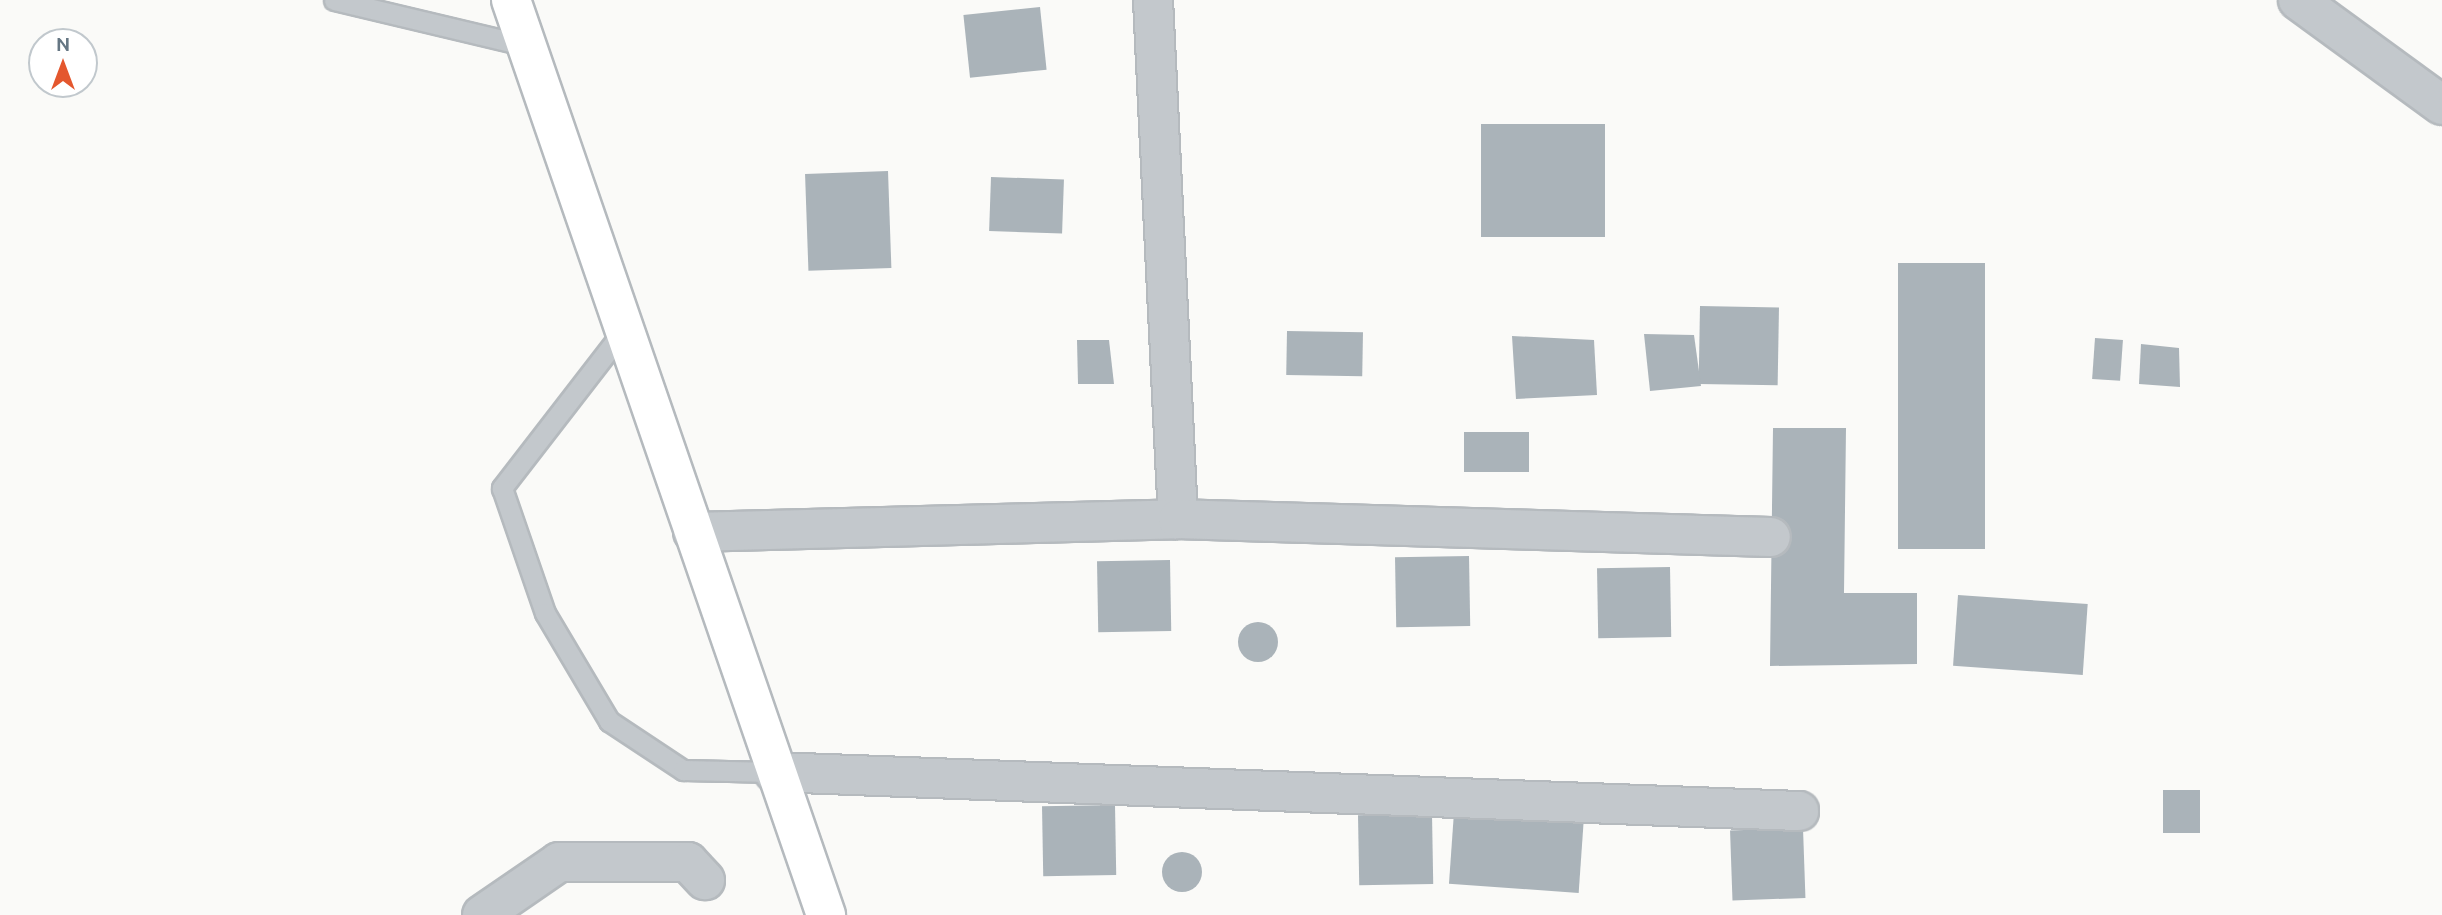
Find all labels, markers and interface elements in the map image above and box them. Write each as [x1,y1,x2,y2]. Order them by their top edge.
north arrow [28,28,98,98]
text: N [56,33,70,55]

